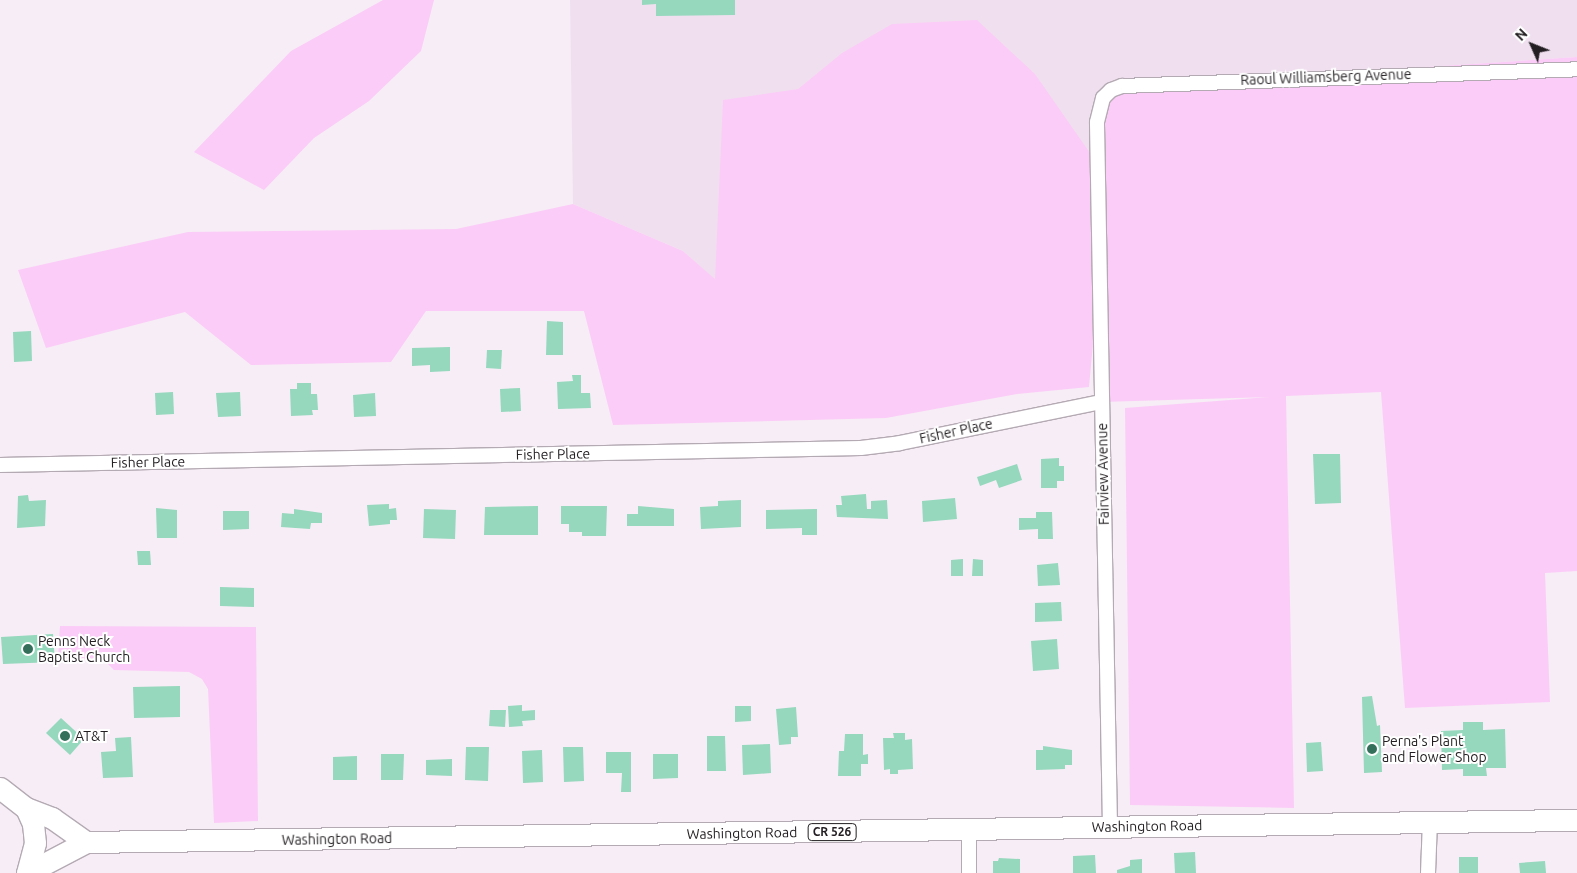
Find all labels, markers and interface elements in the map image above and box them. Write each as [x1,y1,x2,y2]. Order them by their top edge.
north arrow [1507,20,1557,70]
text: N [1512,25,1531,44]
street label: Raoul Williamsberg Avenue [1240,66,1412,88]
street label: Fisher Place [918,415,994,447]
street label: Fairview Avenue [1094,423,1112,525]
street label: Fisher Place [516,445,590,463]
street label: Fisher Place [111,453,185,471]
place label: Penns Neck Baptist Church [38,633,130,666]
marker: Penns Neck Baptist Church [22,643,34,655]
place label: AT&T [75,728,108,744]
marker: AT&T [59,730,71,742]
place label: Perna's Plant and Flower Shop [1382,733,1487,766]
marker: Perna's Plant and Flower Shop [1366,743,1378,755]
street label: Washington Road [1092,817,1202,835]
road number: CR 526 [807,822,857,842]
street label: Washington Road [687,824,797,842]
street label: Washington Road [282,830,392,848]

